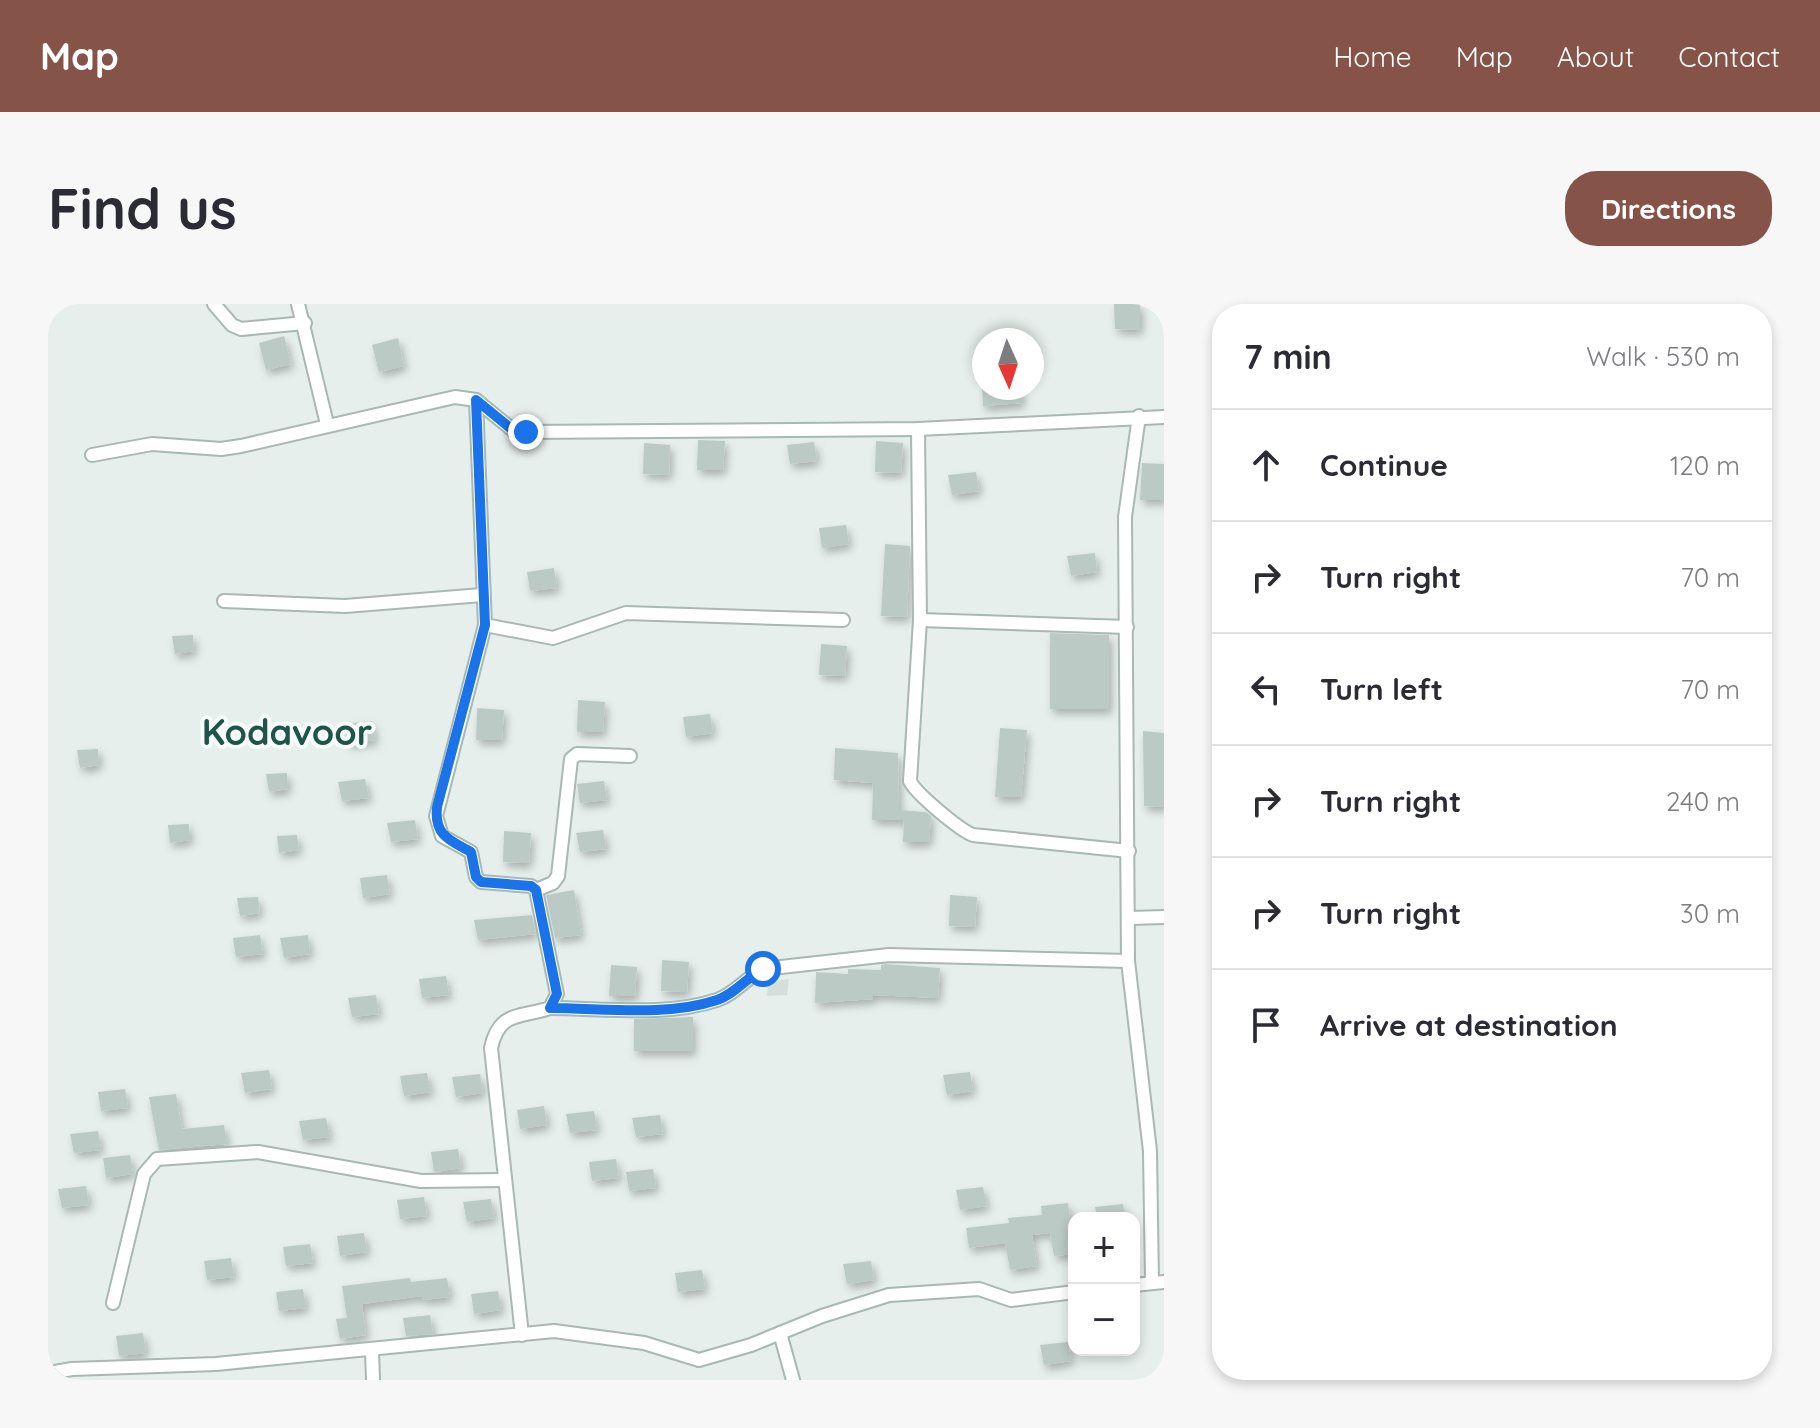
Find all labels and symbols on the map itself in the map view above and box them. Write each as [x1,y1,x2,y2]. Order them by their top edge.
north arrow [972,328,1044,400]
route end [508,414,544,450]
district label: Kodavoor [202,709,372,754]
route start [745,951,781,987]

